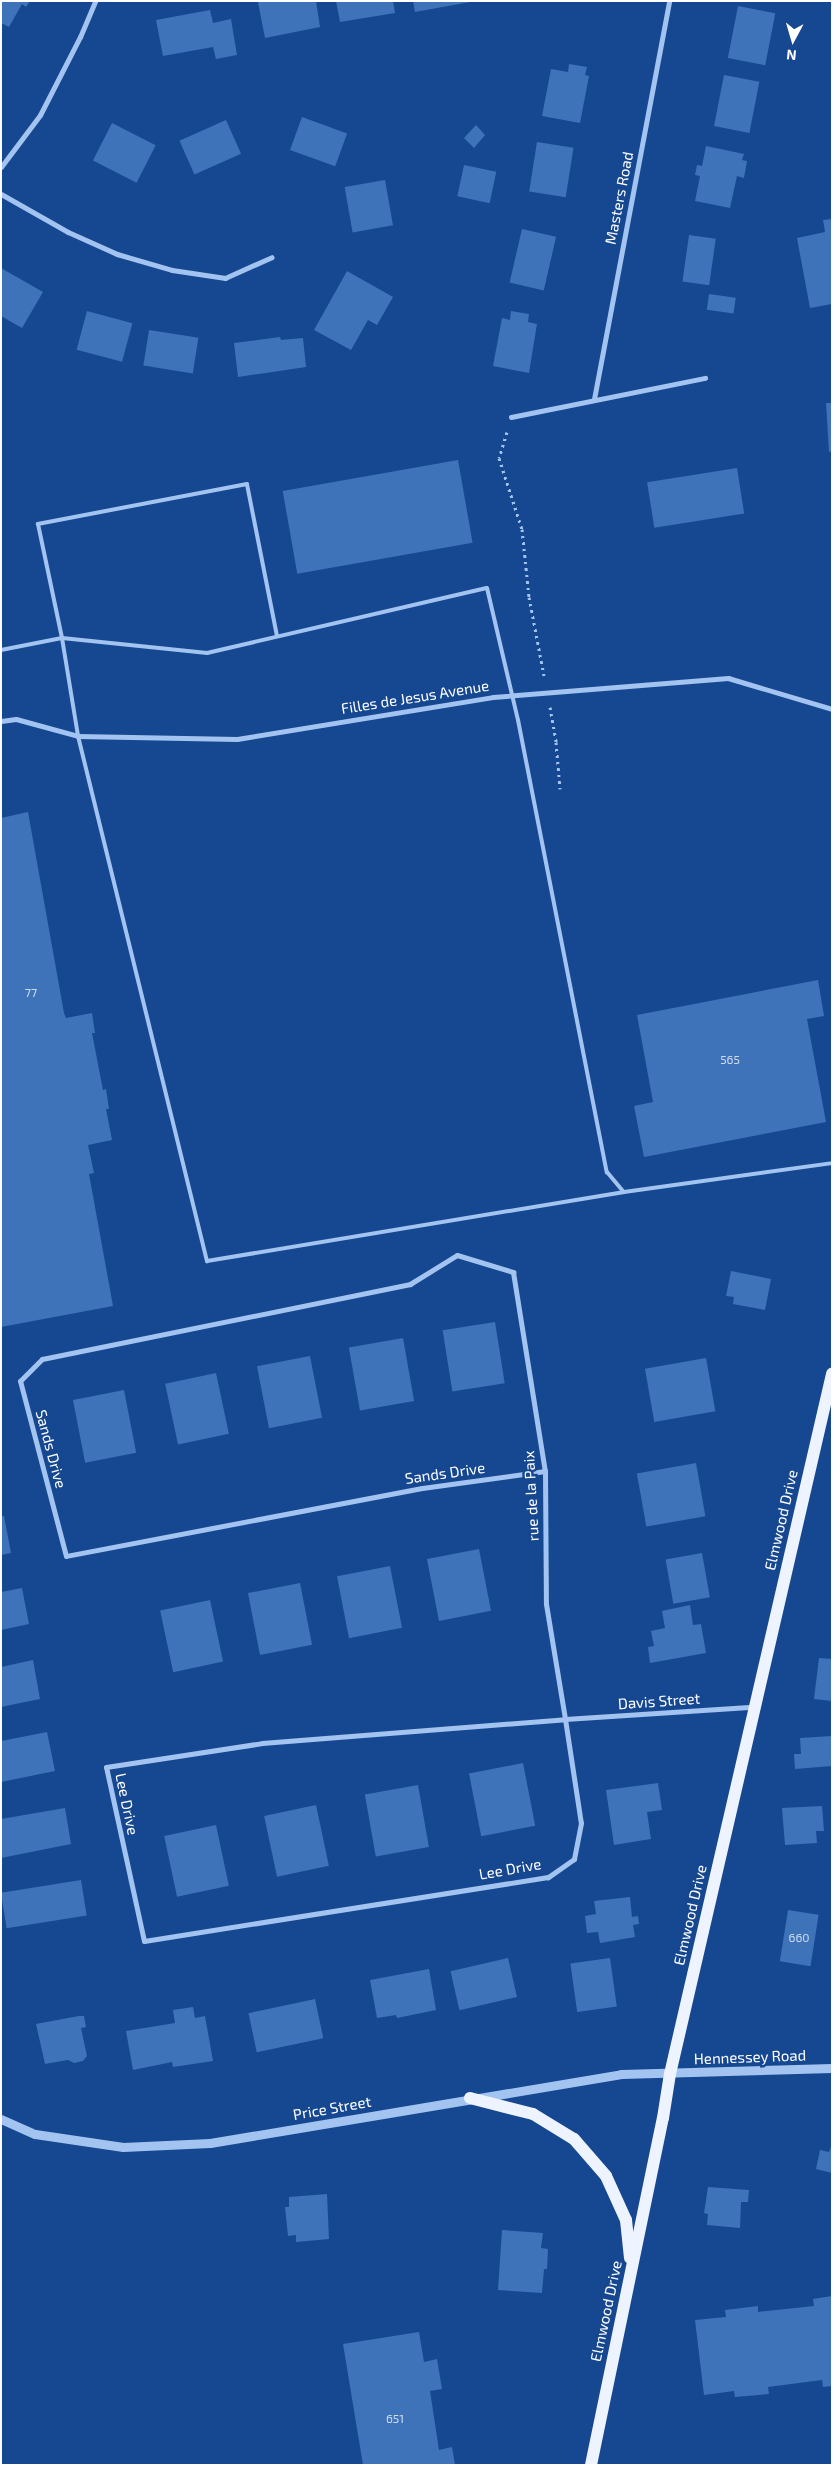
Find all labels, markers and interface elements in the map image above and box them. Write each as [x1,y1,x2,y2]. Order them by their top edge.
north arrow [768,15,818,65]
text: N [785,46,797,64]
street label: Masters Road [601,150,637,246]
street label: Filles de Jesus Avenue [339,676,491,718]
house number: 77 [25,986,37,1000]
house number: 565 [720,1053,740,1067]
street label: Sands Drive [32,1408,70,1490]
street label: rue de la Paix [520,1450,542,1542]
street label: Sands Drive [404,1458,486,1488]
street label: Elmwood Drive [761,1468,801,1572]
street label: Davis Street [617,1689,701,1713]
street label: Lee Drive [112,1771,142,1837]
street label: Lee Drive [478,1855,542,1883]
street label: Elmwood Drive [670,1863,710,1967]
house number: 660 [789,1931,809,1945]
street label: Hennessey Road [693,2046,807,2068]
street label: Price Street [292,2092,372,2124]
street label: Elmwood Drive [586,2259,626,2363]
house number: 651 [386,2412,404,2426]

